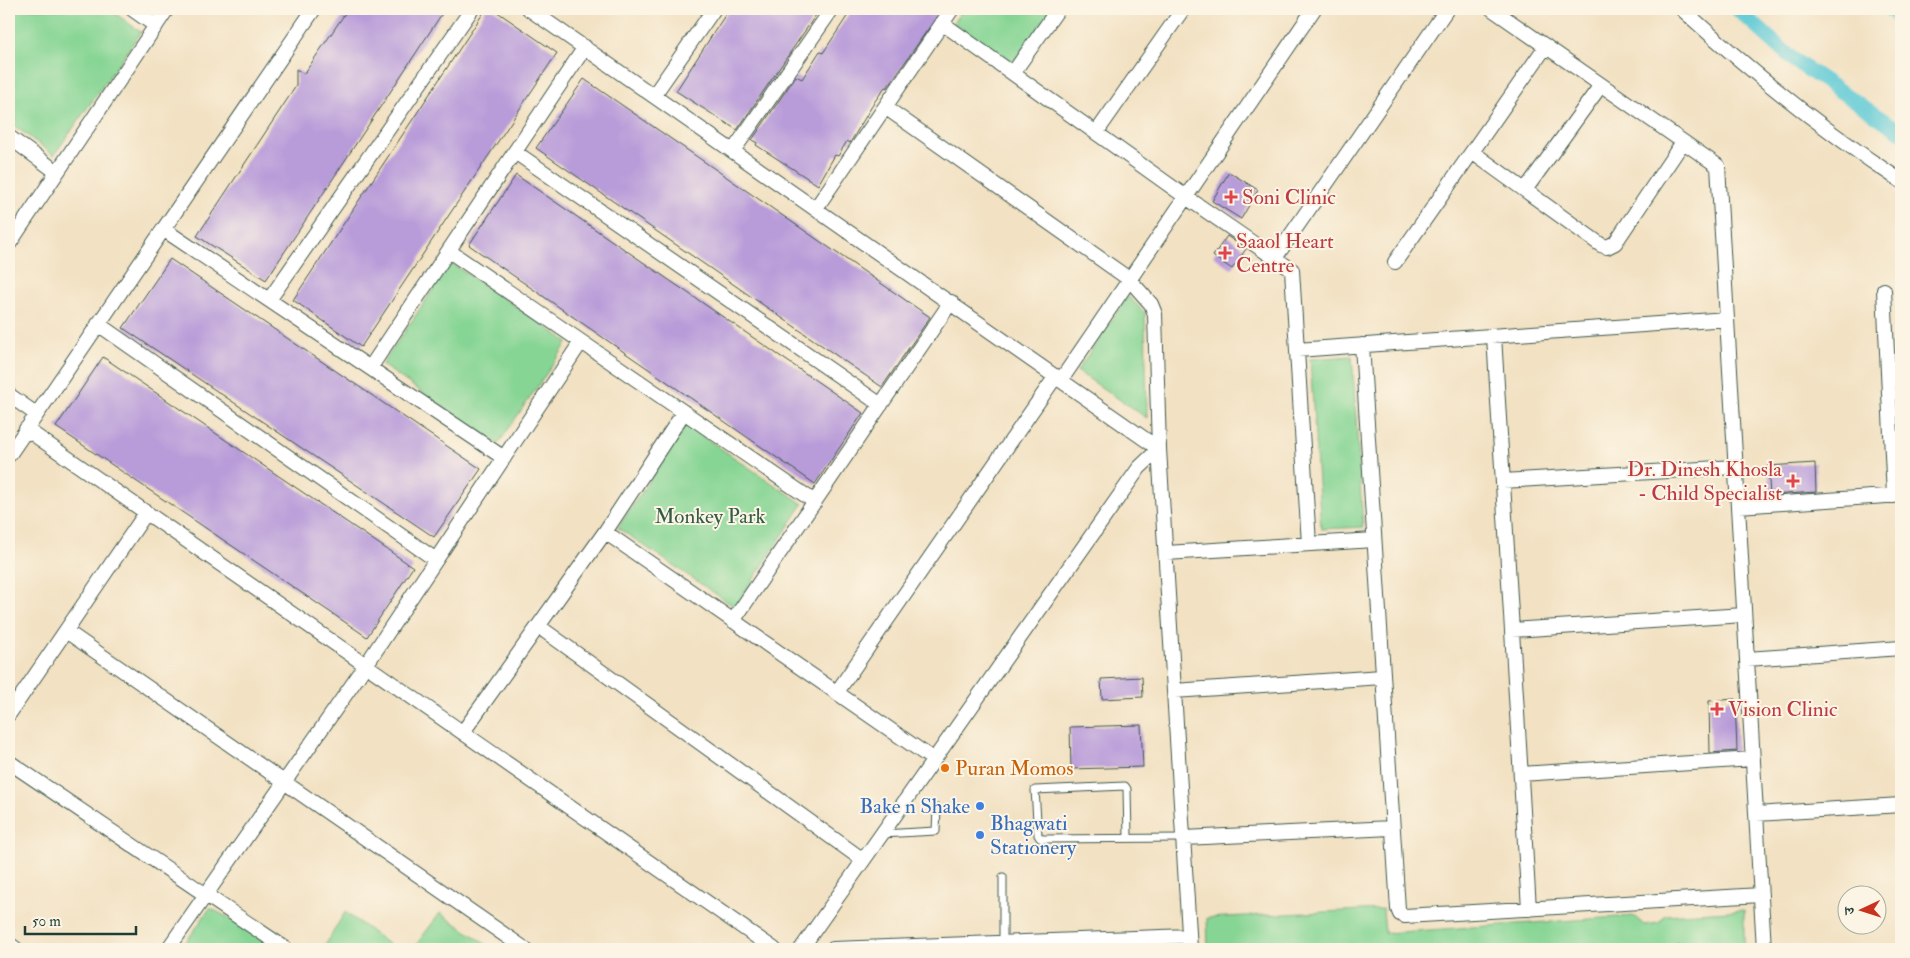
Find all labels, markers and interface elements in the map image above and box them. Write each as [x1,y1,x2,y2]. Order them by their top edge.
place label: Soni Clinic [1242,184,1336,211]
marker: Soni Clinic [1224,190,1238,204]
place label: Saaol Heart Centre [1236,228,1334,279]
marker: Saaol Heart Centre [1218,246,1232,260]
place label: Dr. Dinesh Khosla - Child Specialist [1627,456,1782,507]
marker: Dr. Dinesh Khosla - Child Specialist [1786,474,1800,488]
park label: Monkey Park [654,503,766,530]
place label: Vision Clinic [1728,696,1838,723]
marker: Vision Clinic [1710,702,1724,716]
place label: Puran Momos [955,755,1073,782]
marker: Puran Momos [939,762,951,774]
place label: Bake n Shake [860,793,970,820]
marker: Bake n Shake [974,800,986,812]
place label: Bhagwati Stationery [990,810,1077,861]
marker: Bhagwati Stationery [974,829,986,841]
north arrow [1838,886,1888,936]
scale bar [25,903,136,935]
text: उ [1841,906,1858,916]
text: 50 m [32,912,61,931]

